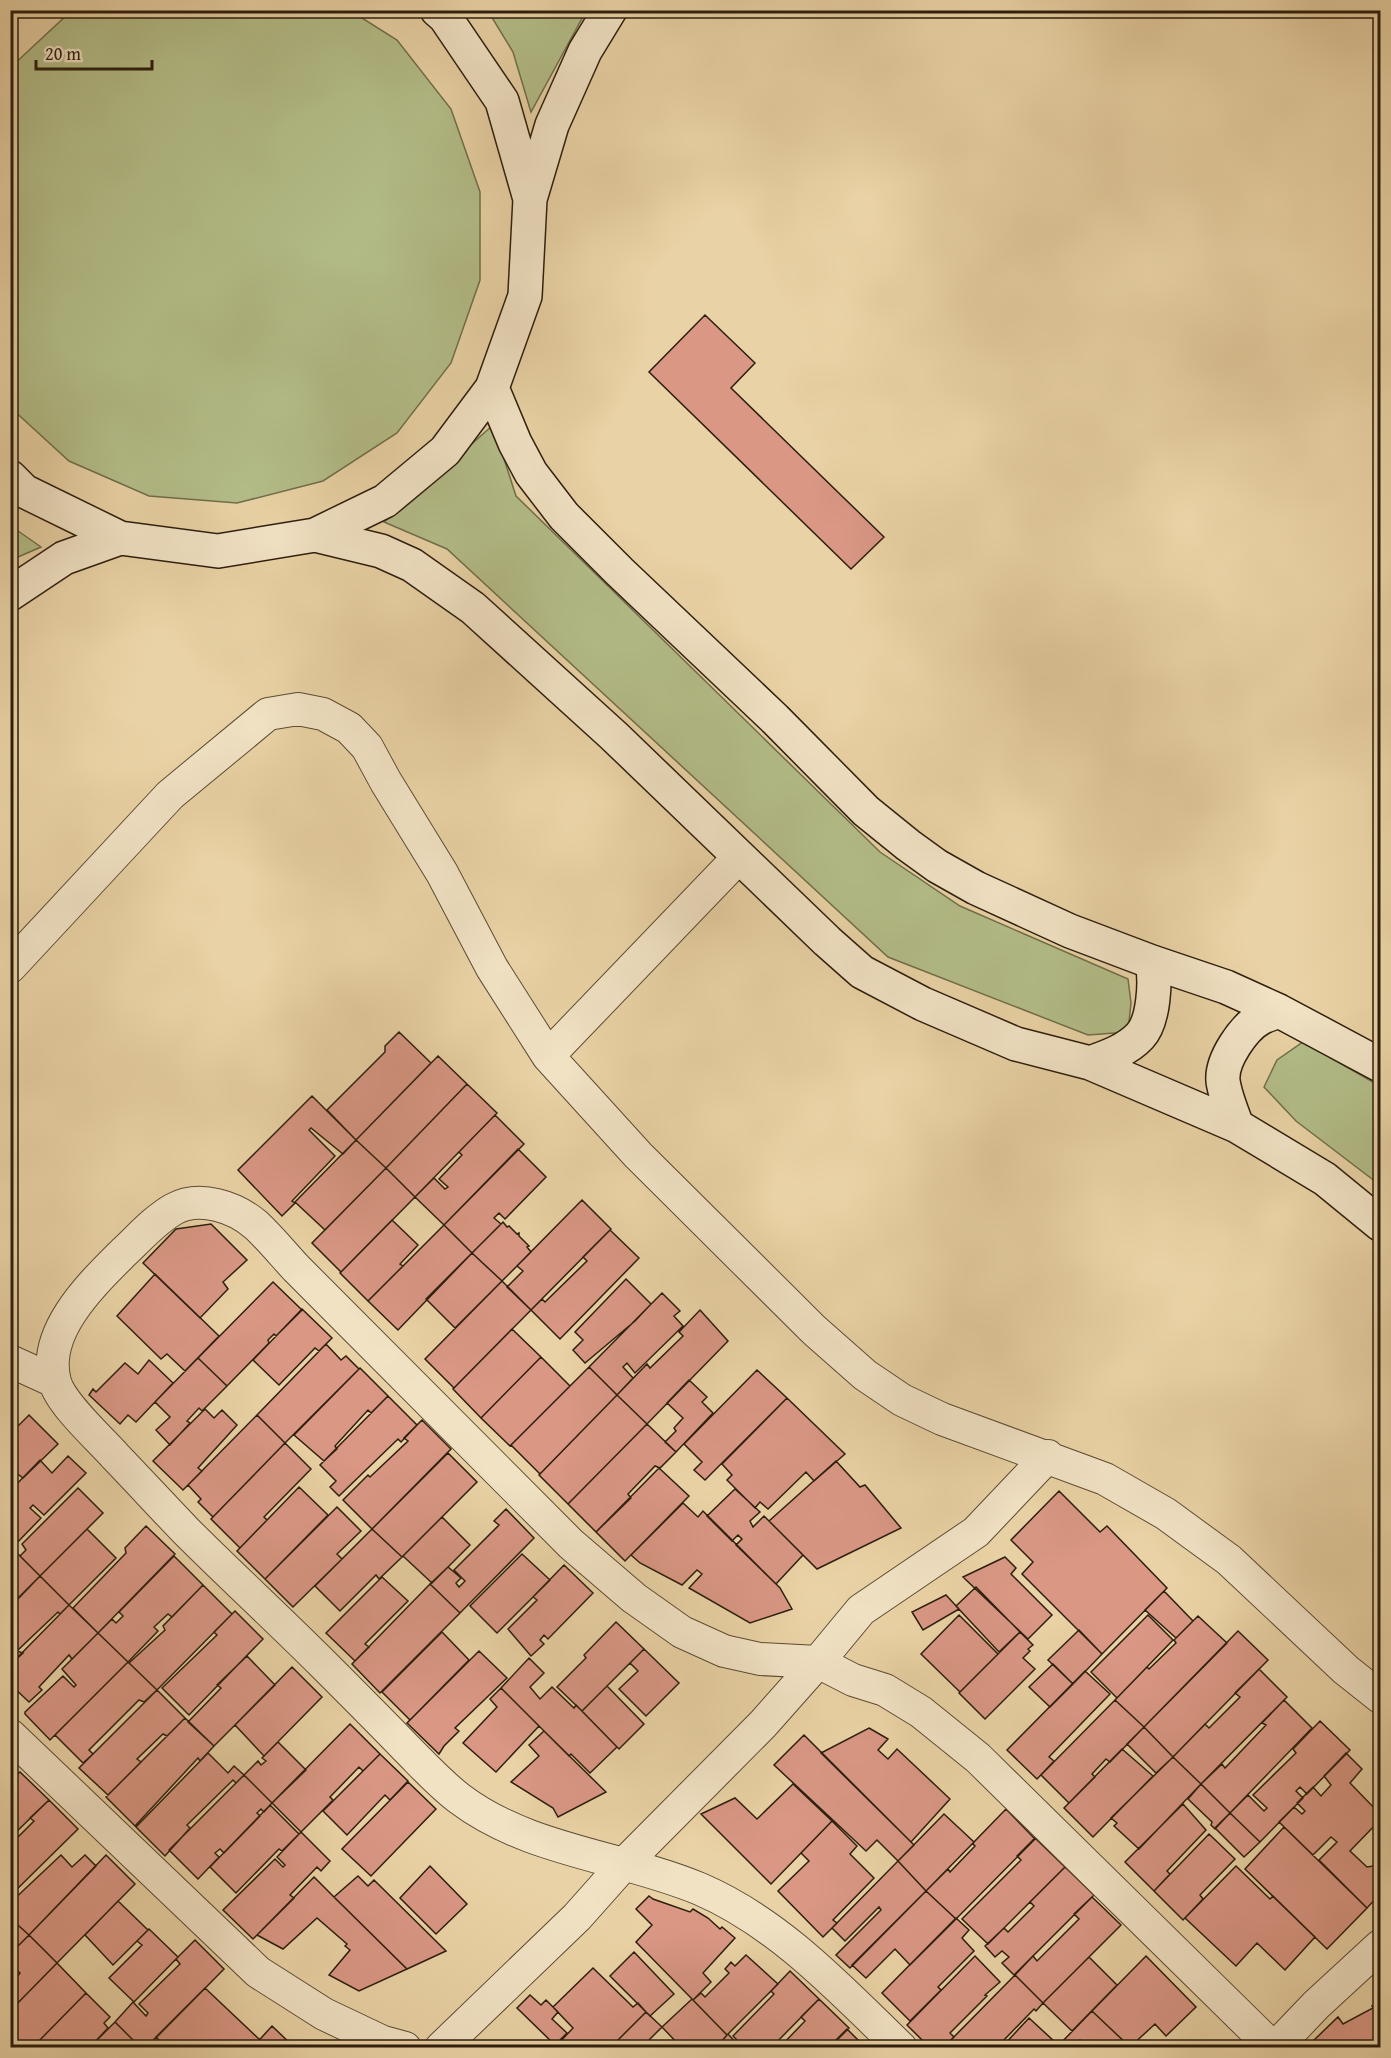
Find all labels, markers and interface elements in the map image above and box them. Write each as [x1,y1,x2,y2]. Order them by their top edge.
scale bar [36,33,152,71]
text: 20 m [45,40,81,67]

